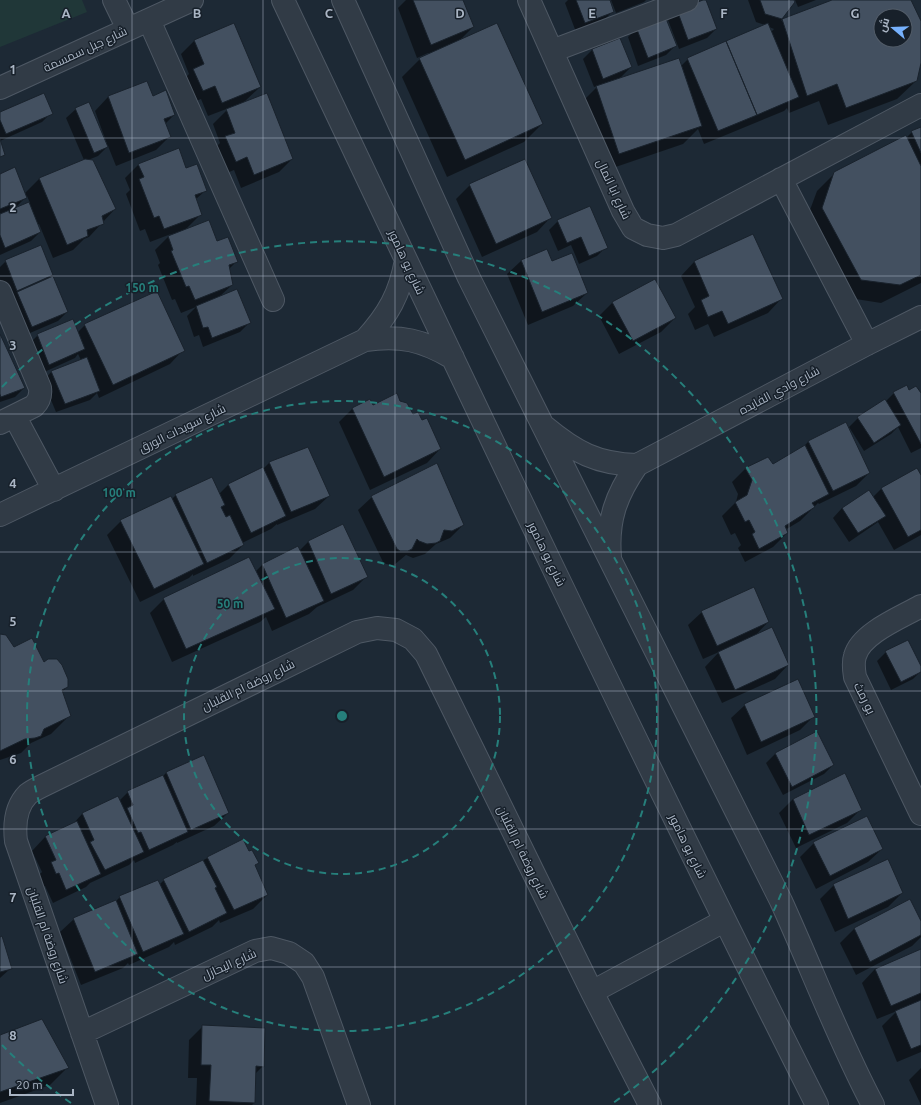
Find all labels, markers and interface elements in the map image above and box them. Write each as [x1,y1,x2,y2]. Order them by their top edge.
text: A [61,6,71,20]
text: B [193,6,202,20]
text: C [325,6,334,20]
text: D [455,6,465,20]
text: E [588,6,596,20]
text: F [720,6,728,20]
text: G [851,6,860,20]
north arrow [873,8,913,48]
text: ش [876,16,892,34]
street label: شارع جبل سمسمة [41,24,130,76]
text: 1 [9,62,17,76]
street label: شارع ابا انمال [593,157,634,222]
text: 2 [9,200,17,214]
street label: شارع بو هامور [384,227,428,297]
text: 150 m [125,281,159,294]
text: 3 [9,338,17,352]
street label: شارع وادي الفايده [736,363,823,420]
street label: شارع سويدات الورق [136,401,228,456]
text: 4 [9,476,17,490]
text: 100 m [102,486,136,499]
street label: شارع بو هامور [524,519,568,589]
text: 50 m [217,597,243,610]
text: 5 [9,614,17,628]
street label: شارع روضة ام القلبان [199,657,297,715]
street label: بو رمث [851,680,878,716]
centre of rings [335,709,349,723]
text: 6 [9,752,17,766]
street label: شارع روضة ام القلبان [493,803,551,901]
street label: شارع بو هامور [665,811,709,881]
street label: شارع روضة ام القلبان [23,885,71,986]
text: 7 [9,890,17,904]
street label: شارع اليحازل [200,946,259,984]
text: 8 [9,1028,17,1042]
scale bar [10,1071,73,1097]
text: 20 m [16,1078,43,1091]

